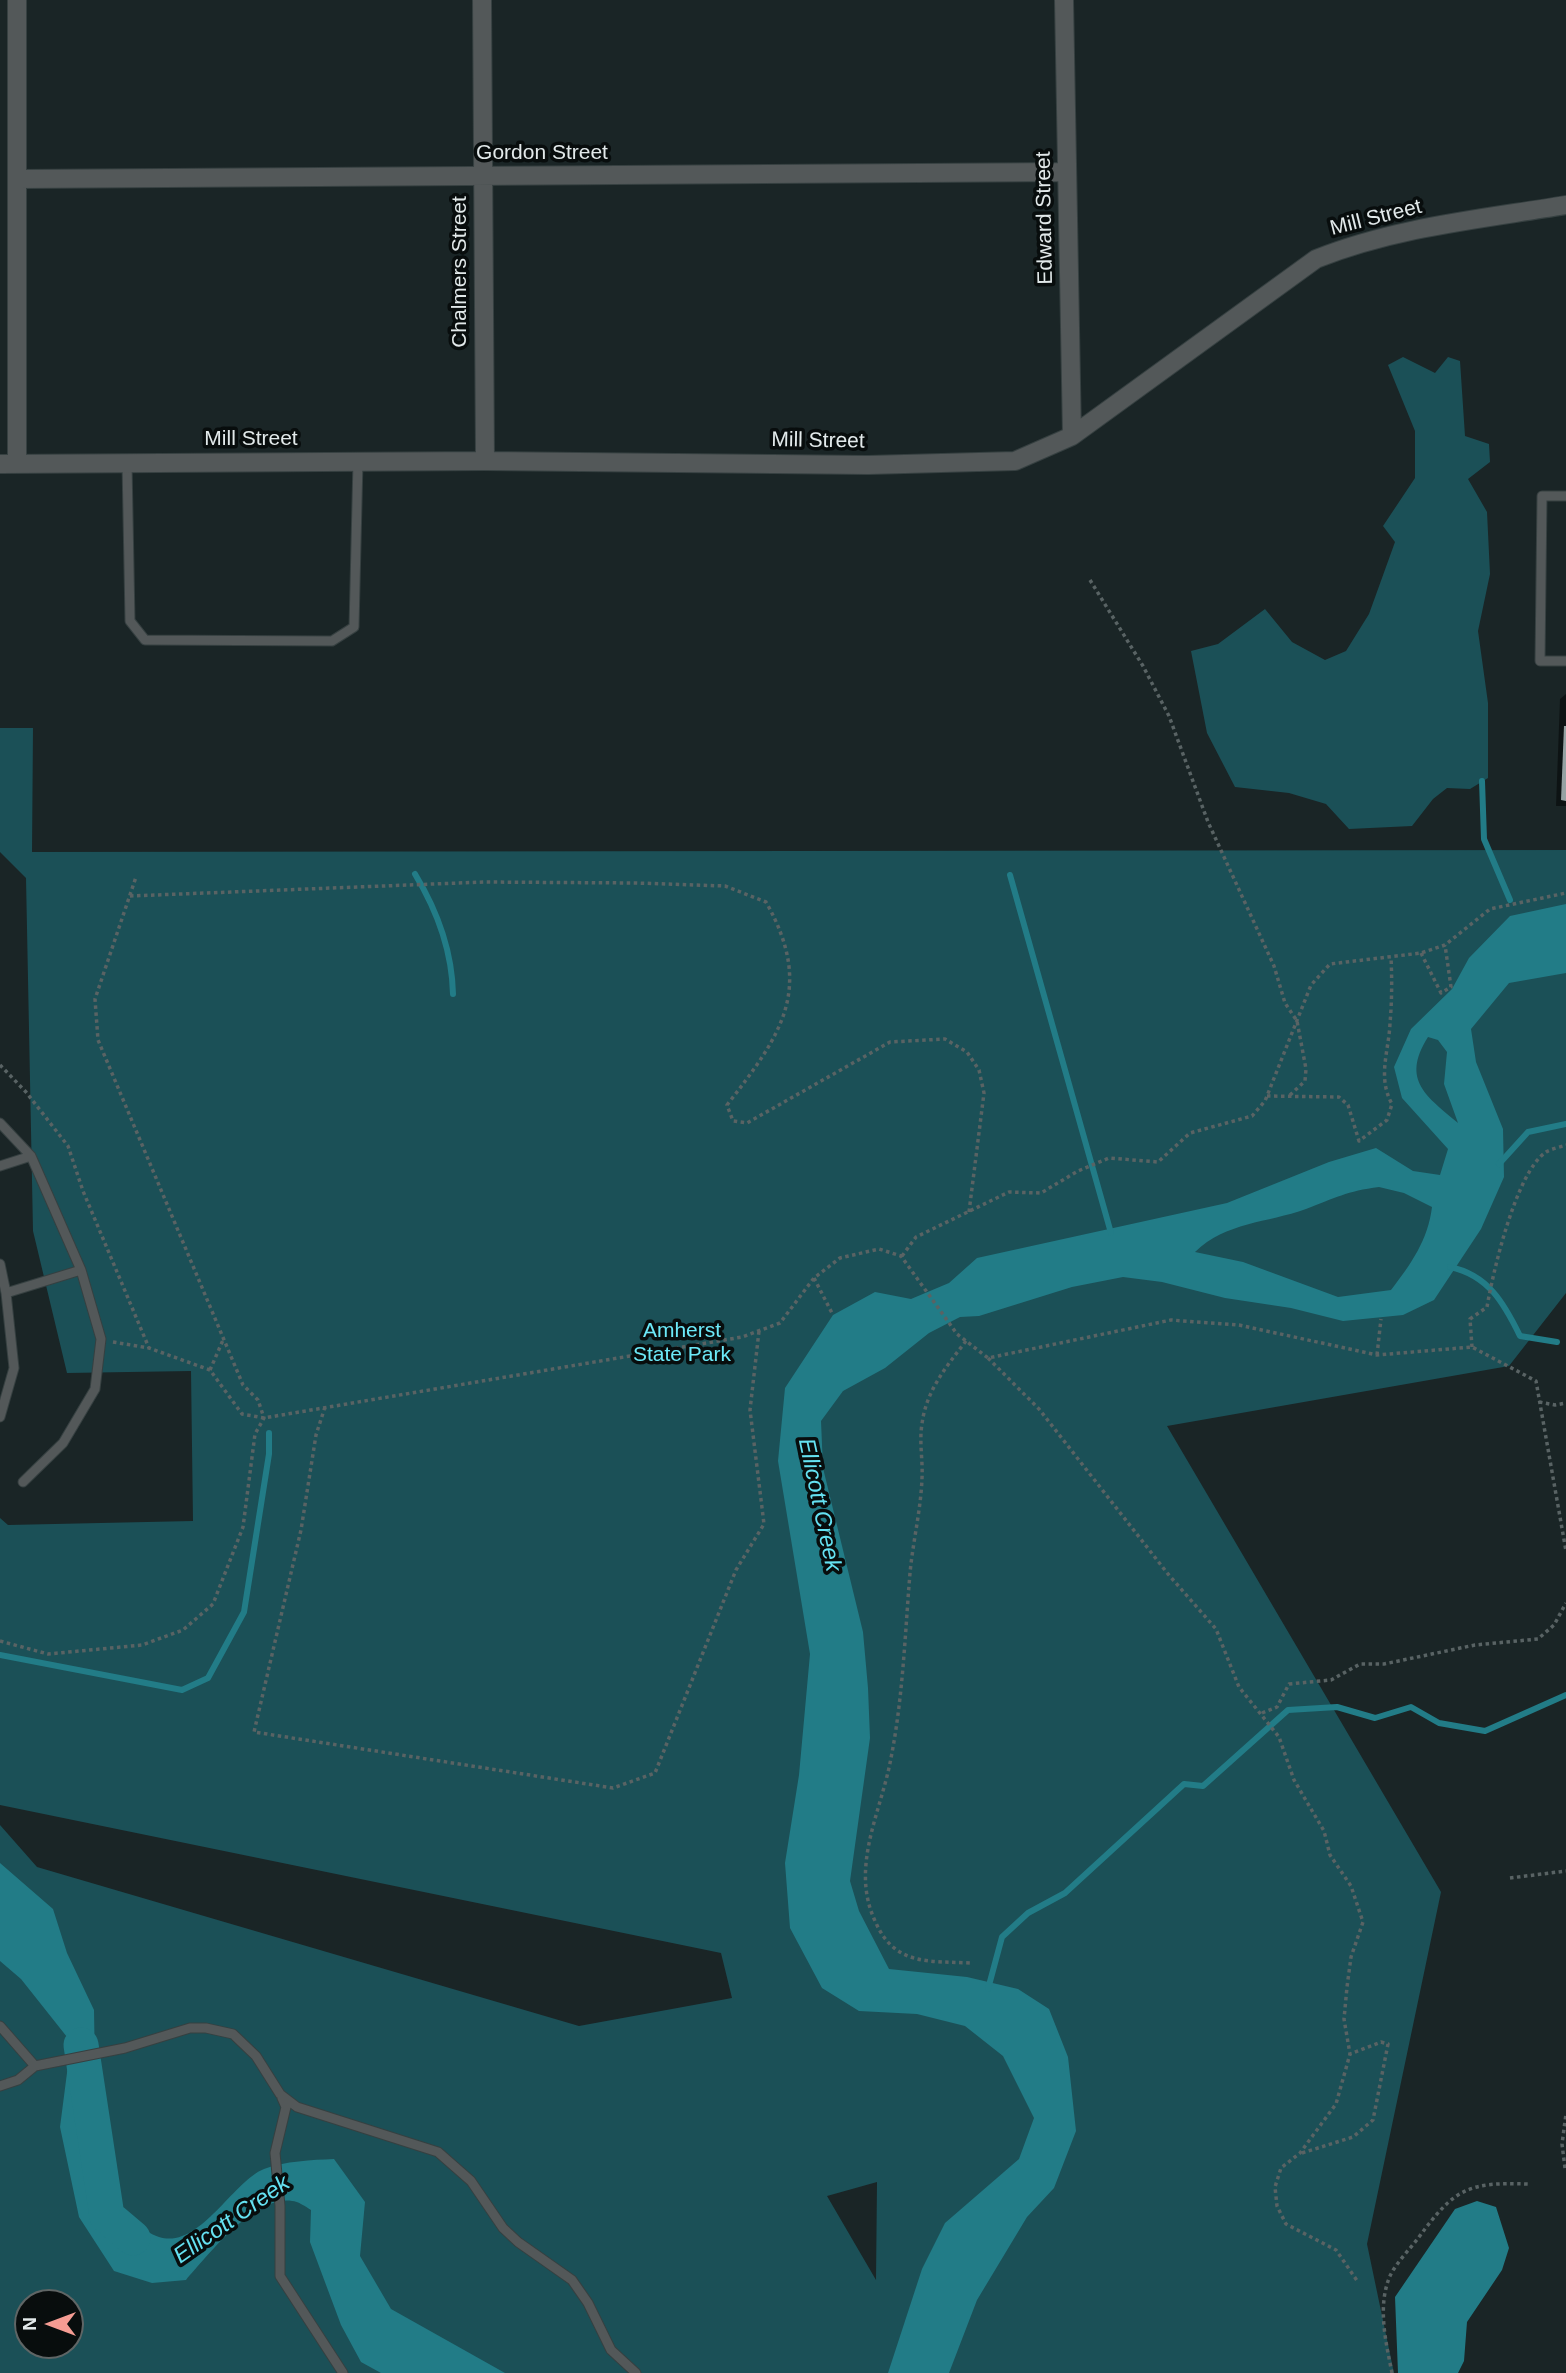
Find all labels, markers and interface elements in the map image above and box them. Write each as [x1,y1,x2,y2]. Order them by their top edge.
street label: Gordon Street [476,140,608,166]
street label: Edward Street [1031,151,1059,285]
street label: Mill Street [1328,194,1424,242]
street label: Chalmers Street [447,196,473,348]
street label: Mill Street [204,426,298,452]
street label: Mill Street [771,428,865,454]
park label: Amherst State Park [633,1318,731,1368]
water label: Ellicott Creek [791,1436,847,1574]
water label: Ellicott Creek [169,2170,295,2270]
north arrow [14,2289,84,2359]
text: N [19,2317,40,2331]

